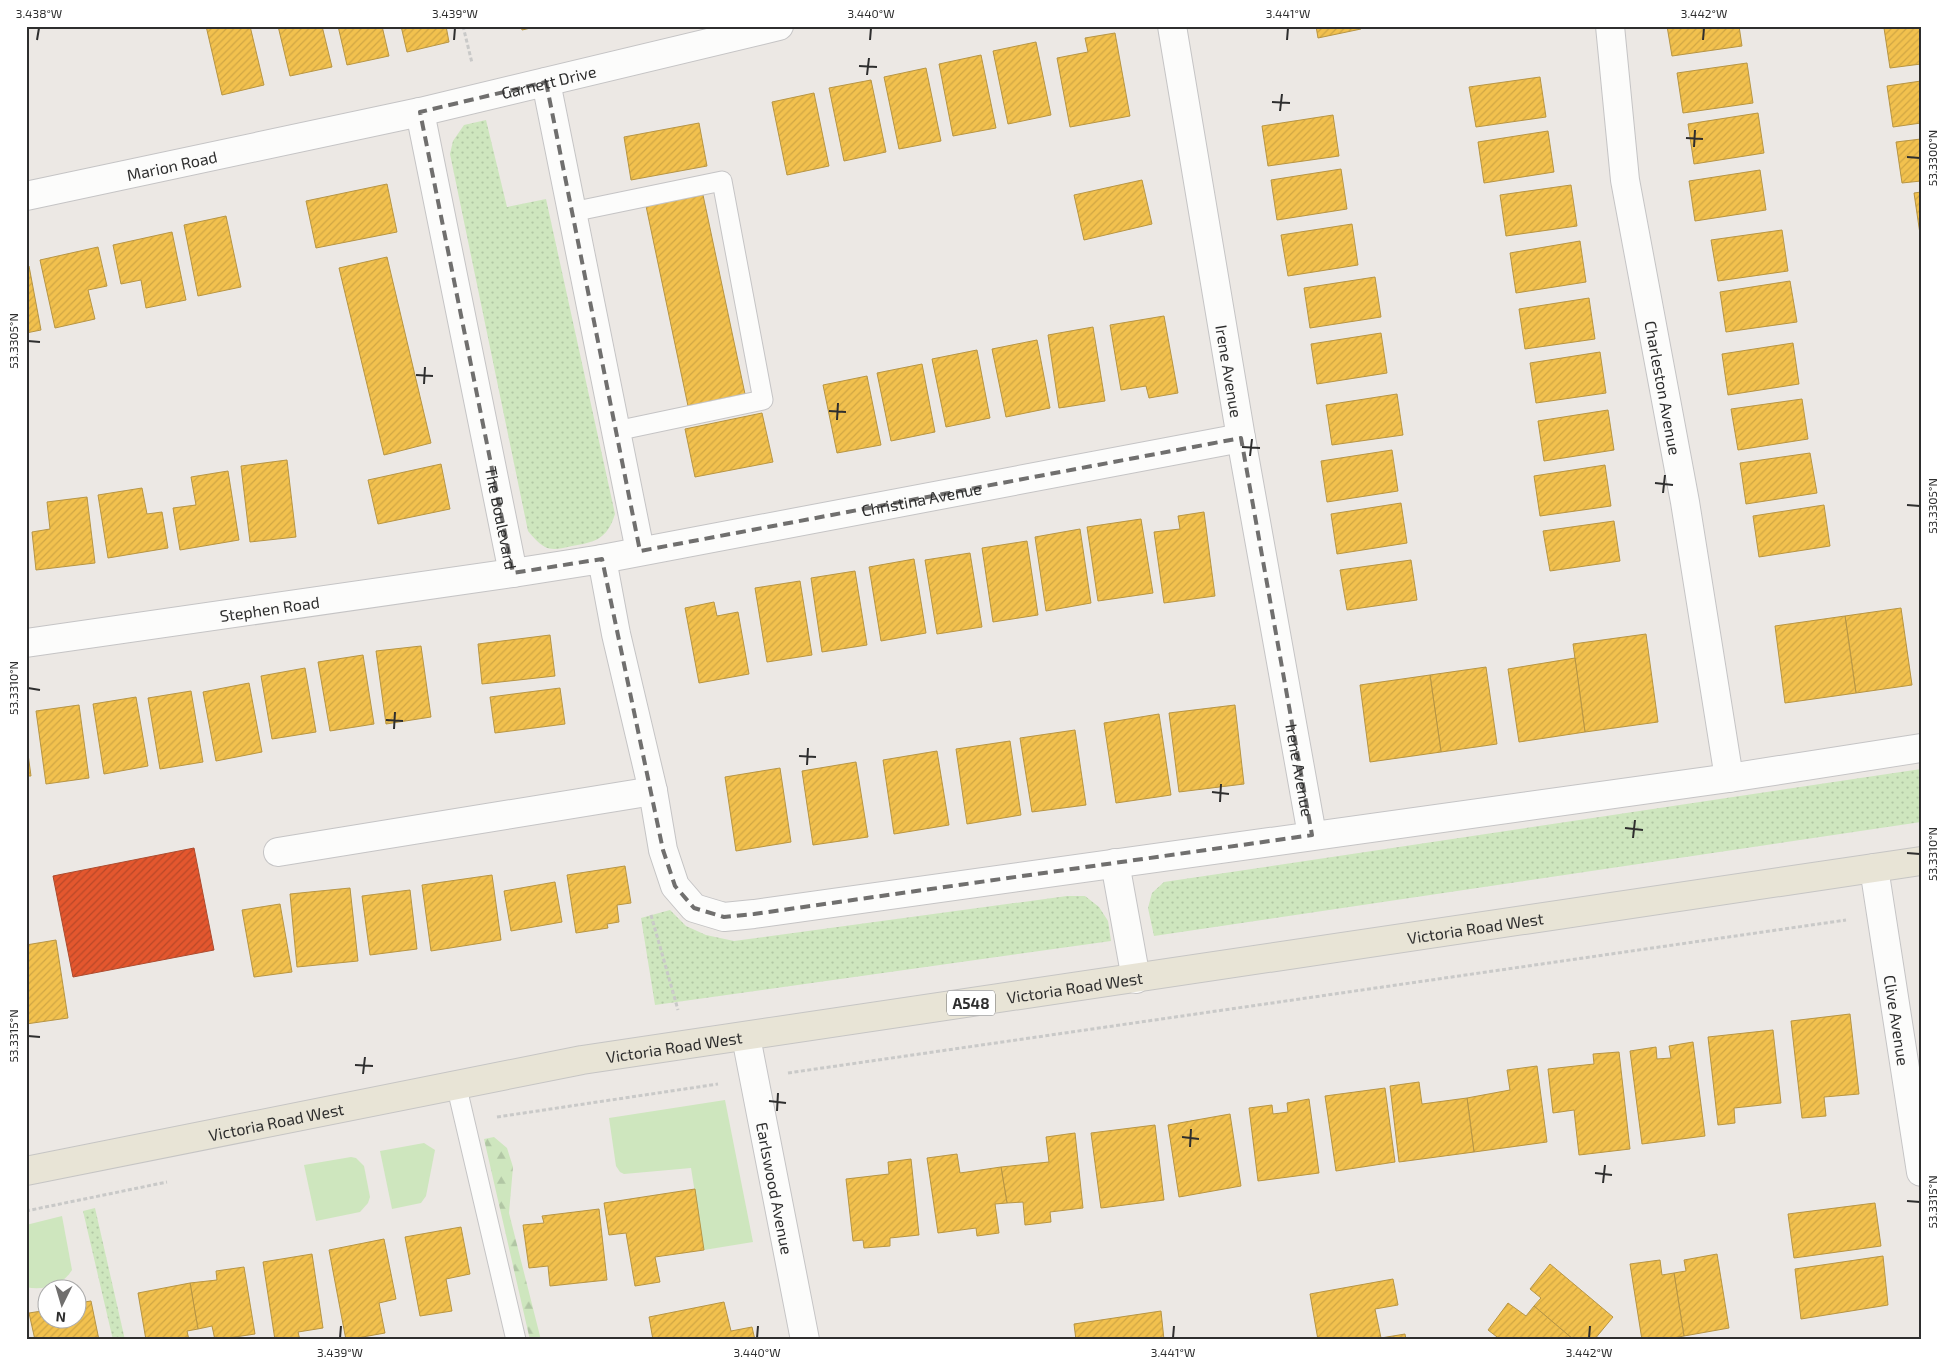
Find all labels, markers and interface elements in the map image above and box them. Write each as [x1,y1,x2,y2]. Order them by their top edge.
text: 3.438°W [16,6,62,20]
text: 3.439°W [432,6,478,20]
text: 3.440°W [847,6,895,20]
text: 3.441°W [1266,6,1310,20]
text: 3.442°W [1681,6,1727,20]
street label: Garnett Drive [499,61,598,102]
text: 53.3300°N [1925,130,1939,186]
street label: Marion Road [125,146,219,184]
text: 53.3305°N [6,313,20,369]
street label: Charleston Avenue [1642,319,1686,457]
street label: Irene Avenue [1213,323,1247,419]
street label: The Boulevard [482,465,522,571]
street label: Christina Avenue [860,478,983,519]
text: 53.3305°N [1925,478,1939,534]
street label: Stephen Road [218,591,321,625]
text: 53.3310°N [6,661,20,715]
street label: Irene Avenue [1283,722,1318,818]
text: 53.3310°N [1925,827,1939,881]
street label: Victoria Road West [1406,908,1545,947]
street label: Victoria Road West [1005,967,1144,1006]
street label: Clive Avenue [1881,973,1914,1067]
road number: A548 [947,990,995,1016]
text: 53.3315°N [6,1009,20,1063]
street label: Victoria Road West [605,1027,743,1066]
street label: Victoria Road West [207,1098,345,1144]
street label: Earlswood Avenue [753,1120,798,1256]
text: 53.3315°N [1925,1175,1939,1229]
north arrow [38,1278,88,1328]
text: N [55,1309,67,1326]
text: 3.439°W [317,1345,363,1359]
text: 3.440°W [733,1345,781,1359]
text: 3.441°W [1151,1345,1195,1359]
text: 3.442°W [1566,1345,1612,1359]

